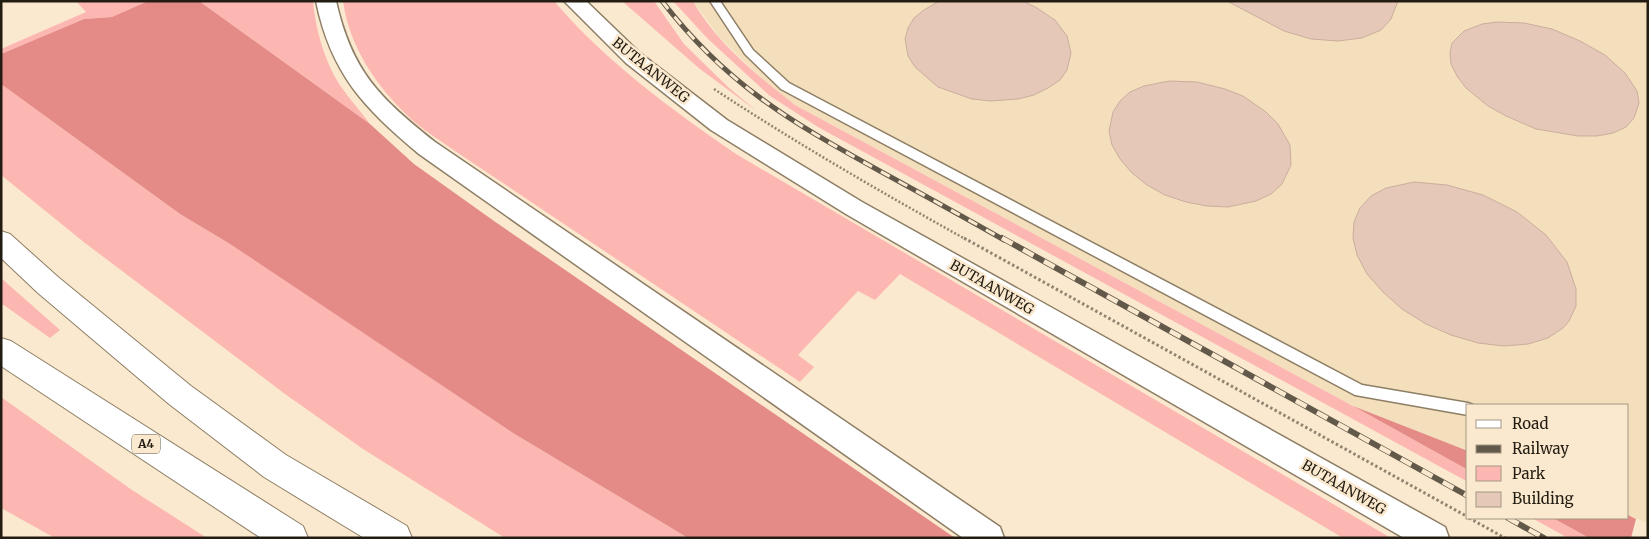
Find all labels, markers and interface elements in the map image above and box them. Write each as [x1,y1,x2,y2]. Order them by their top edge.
street label: BUTAANWEG [609,33,693,107]
street label: BUTAANWEG [947,256,1037,318]
legend [1466,404,1629,519]
text: Road [1512,414,1548,433]
road number: A4 [132,434,160,454]
text: Railway [1512,439,1569,458]
street label: BUTAANWEG [1299,456,1389,518]
text: Park [1512,464,1546,483]
text: Building [1512,489,1574,508]

